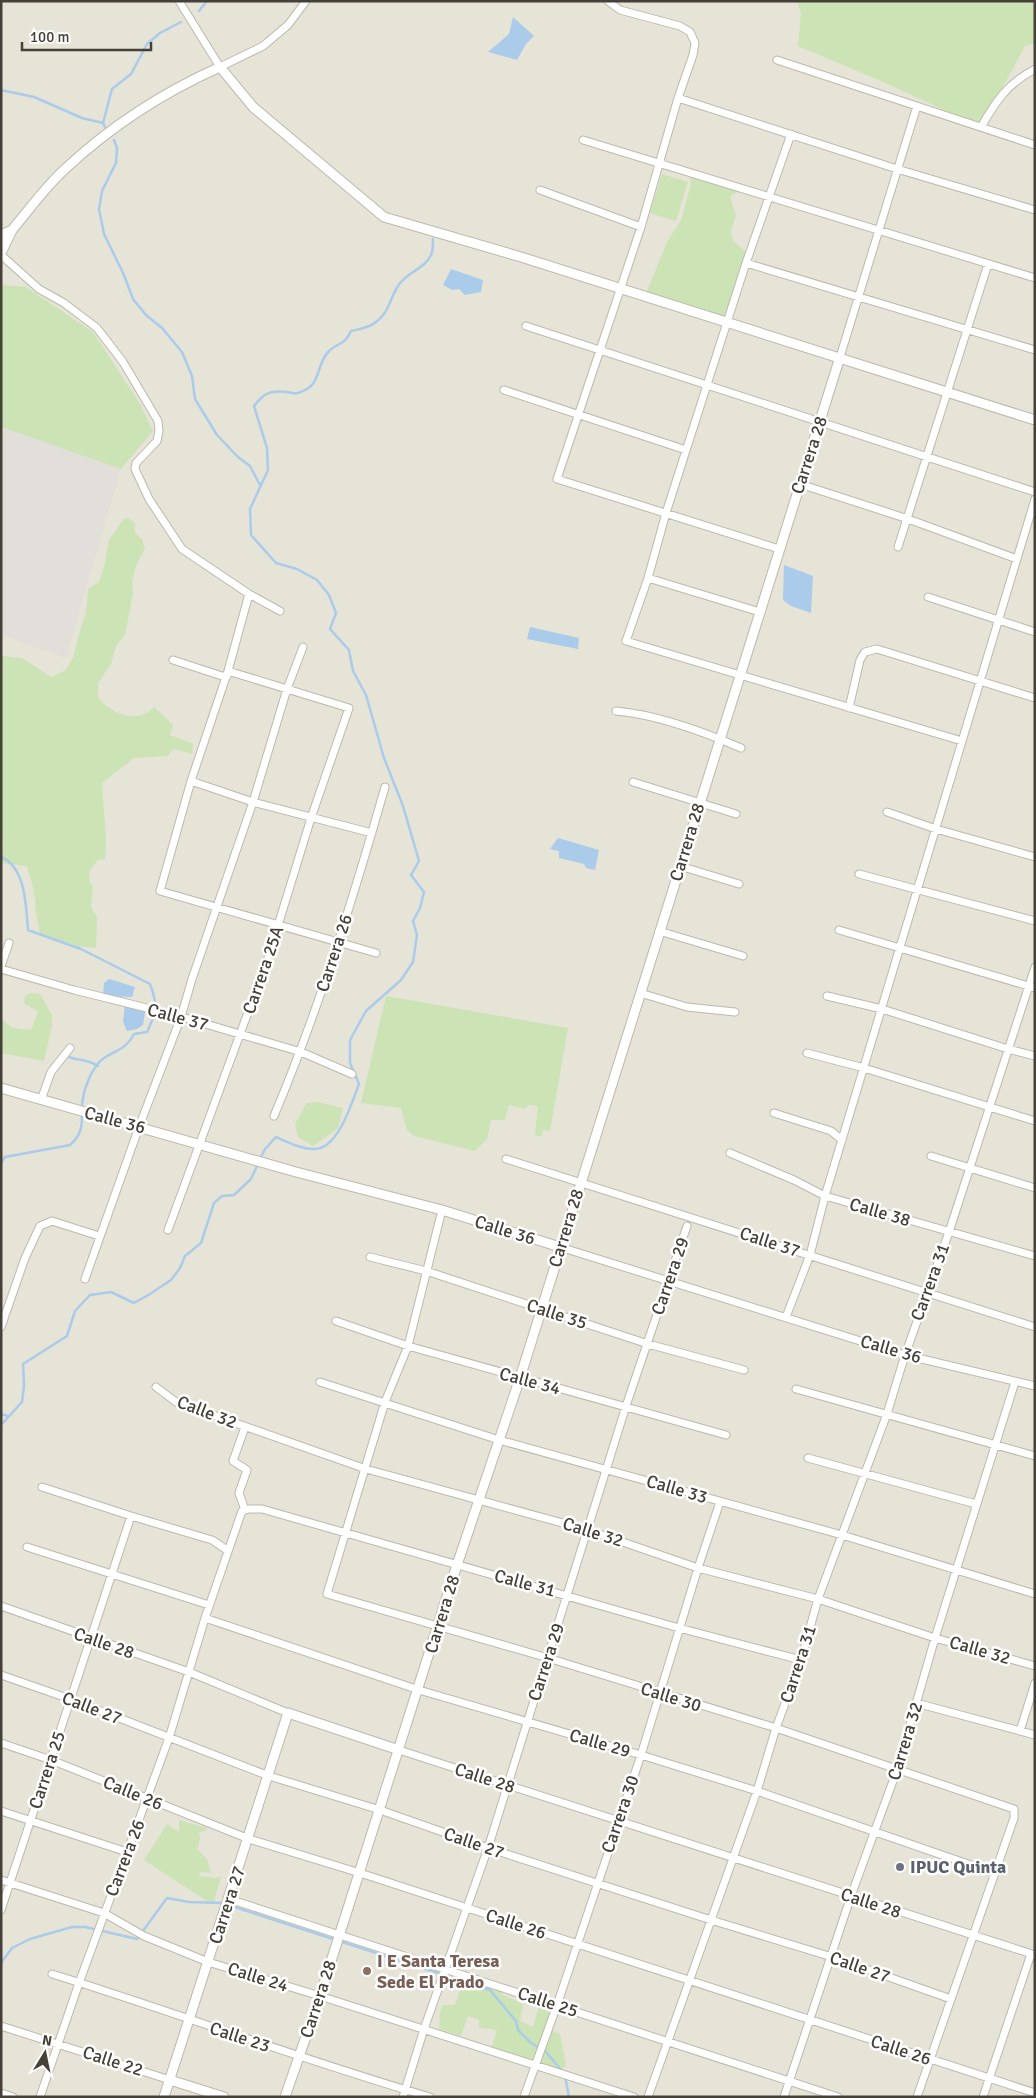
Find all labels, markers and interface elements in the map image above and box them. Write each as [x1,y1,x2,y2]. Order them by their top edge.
scale bar [22,20,151,52]
text: 100 m [30,28,70,46]
street label: Carrera 28 [786,413,832,497]
street label: Carrera 28 [665,800,709,884]
street label: Carrera 26 [311,911,357,995]
street label: Carrera 25A [238,923,288,1017]
street label: Calle 37 [145,998,211,1036]
street label: Calle 36 [82,1101,148,1139]
street label: Carrera 28 [544,1186,588,1270]
street label: Calle 38 [847,1193,913,1231]
street label: Calle 36 [472,1210,538,1250]
street label: Calle 37 [737,1222,803,1262]
street label: Carrera 29 [646,1234,694,1318]
street label: Carrera 31 [906,1240,954,1324]
street label: Calle 35 [524,1294,590,1334]
street label: Calle 36 [858,1330,924,1368]
street label: Calle 34 [497,1362,563,1400]
street label: Calle 32 [174,1391,240,1433]
street label: Calle 33 [644,1470,710,1508]
street label: Calle 32 [560,1512,626,1552]
street label: Calle 31 [492,1564,558,1602]
street label: Carrera 28 [420,1572,464,1656]
street label: Carrera 29 [523,1620,569,1704]
street label: Calle 28 [71,1622,137,1664]
street label: Carrera 31 [775,1622,821,1706]
street label: Calle 32 [947,1631,1013,1669]
street label: Calle 30 [638,1677,704,1717]
street label: Calle 27 [59,1687,125,1729]
street label: Carrera 32 [883,1699,927,1783]
street label: Calle 29 [567,1724,633,1762]
street label: Carrera 25 [24,1728,70,1812]
street label: Calle 28 [452,1758,518,1798]
street label: Calle 26 [100,1771,166,1815]
street label: Carrera 30 [596,1772,644,1856]
street label: Carrera 26 [100,1816,150,1900]
street label: Calle 27 [441,1822,507,1864]
place label: IPUC Quinta [910,1856,1006,1878]
marker: IPUC Quinta [894,1861,906,1873]
street label: Carrera 27 [204,1863,250,1947]
street label: Calle 28 [838,1883,904,1923]
street label: Calle 26 [483,1904,549,1944]
street label: Calle 27 [827,1946,893,1988]
place label: I E Santa Teresa Sede El Prado [377,1950,500,1993]
street label: Calle 24 [225,1957,291,1997]
street label: Carrera 28 [295,1957,341,2041]
marker: I E Santa Teresa Sede El Prado [361,1965,373,1977]
street label: Calle 25 [515,1982,581,2022]
street label: Calle 23 [207,2017,273,2057]
north arrow [20,2028,70,2078]
street label: Calle 26 [868,2030,934,2070]
text: N [41,2031,53,2050]
street label: Calle 22 [80,2041,146,2081]

